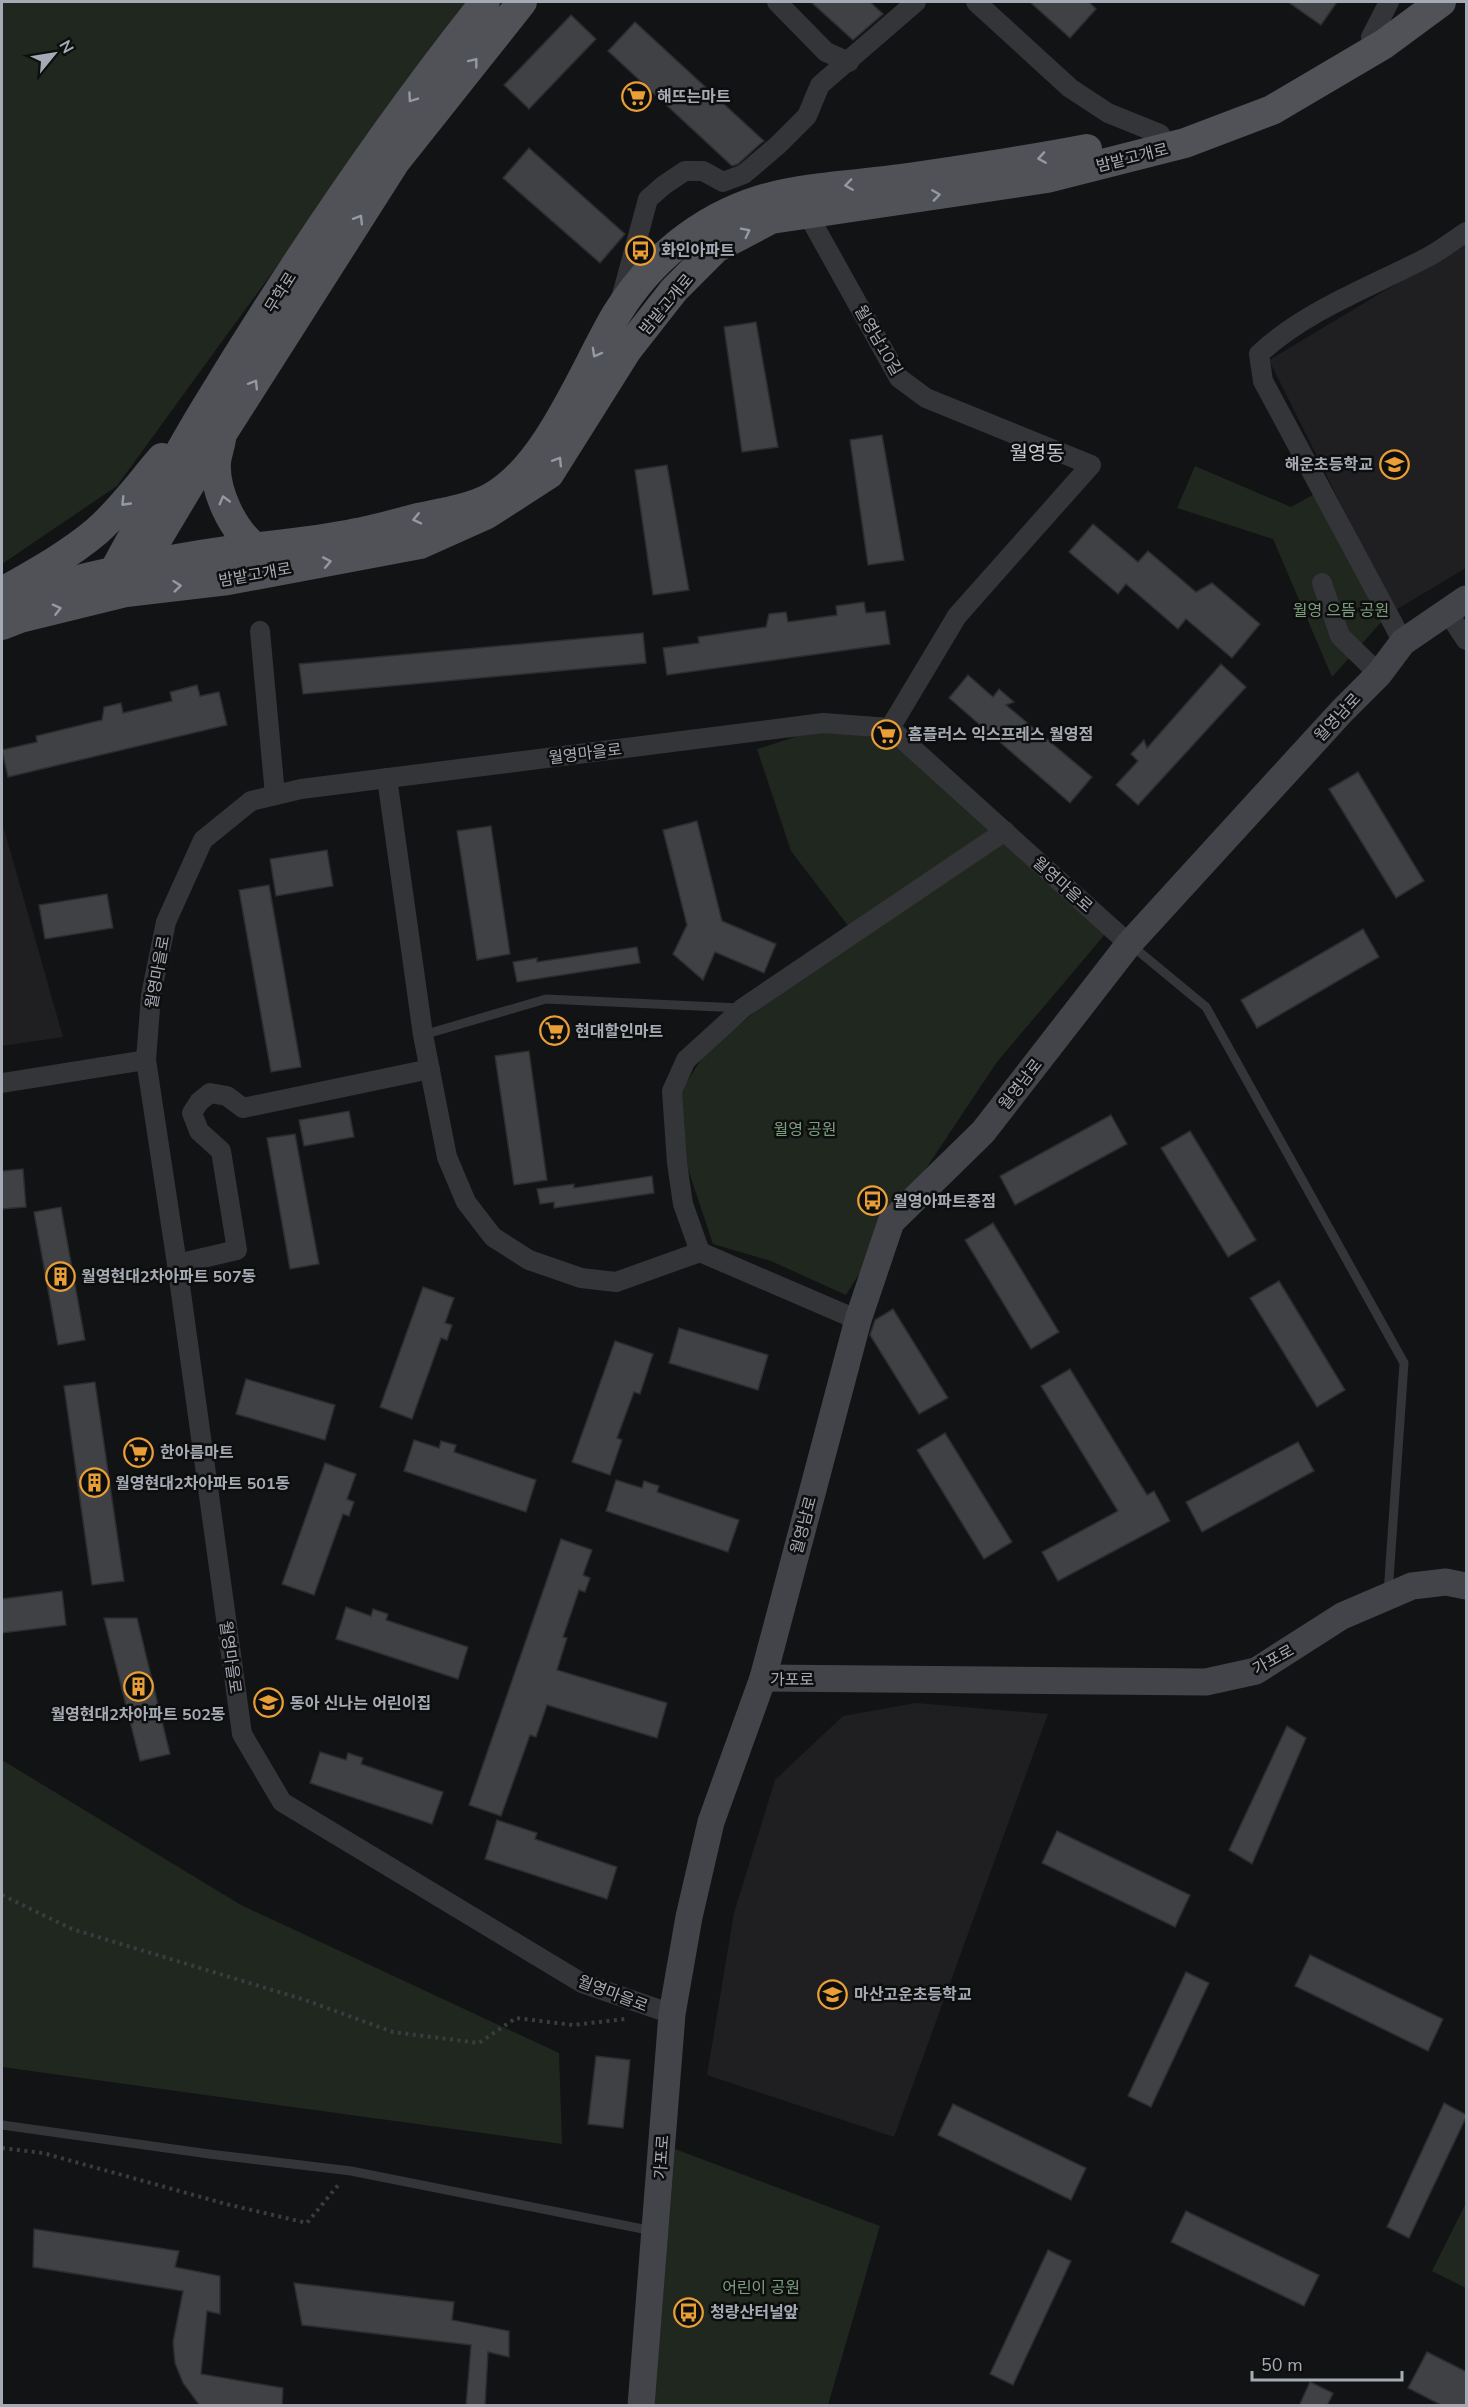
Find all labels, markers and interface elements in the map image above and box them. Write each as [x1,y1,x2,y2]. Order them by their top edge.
north arrow [24,24,84,84]
text: N [54,36,79,58]
one-way arrow [466,58,477,69]
supermarket icon: 해뜨는마트 [620,80,652,112]
place label: 해뜨는마트 [657,86,731,108]
one-way arrow [408,92,419,103]
street label: 밤밭고개로 [1094,138,1171,178]
one-way arrow [1037,151,1046,163]
one-way arrow [844,179,853,191]
one-way arrow [932,189,941,201]
one-way arrow [351,215,363,225]
one-way arrow [740,228,751,240]
bus stop icon: 화인아파트 [624,234,656,266]
place label: 화인아파트 [661,240,735,262]
street label: 무학로 [260,268,302,317]
street label: 밤밭고개로 [635,269,699,340]
street label: 월영남10길 [849,301,907,380]
one-way arrow [592,347,603,357]
one-way arrow [247,379,258,390]
district label: 월영동 [1009,440,1065,467]
school or university icon: 해운초등학교 [1378,448,1410,480]
place label: 해운초등학교 [1285,454,1373,476]
one-way arrow [551,456,562,467]
one-way arrow [121,495,132,506]
one-way arrow [219,496,232,506]
one-way arrow [412,511,422,524]
one-way arrow [322,556,332,568]
street label: 밤밭고개로 [217,558,294,592]
one-way arrow [172,580,182,593]
park label: 월영 으뜸 공원 [1293,600,1389,622]
one-way arrow [52,603,62,616]
street label: 월영남로 [1310,688,1366,747]
supermarket icon: 홈플러스 익스프레스 월영점 [871,718,903,750]
place label: 홈플러스 익스프레스 월영점 [908,724,1093,746]
street label: 월영마을로 [547,739,623,769]
street label: 월영마을로 [1028,852,1097,918]
street label: 월영마을로 [141,934,175,1010]
supermarket icon: 현대할인마트 [538,1015,570,1047]
place label: 현대할인마트 [575,1021,664,1043]
street label: 월영남로 [994,1054,1048,1115]
park label: 월영 공원 [774,1119,837,1141]
bus stop icon: 월영아파트종점 [856,1185,888,1217]
place label: 월영아파트종점 [893,1191,996,1213]
building icon: 월영현대2차아파트 507동 [44,1260,76,1292]
place label: 월영현대2차아파트 507동 [81,1266,256,1288]
supermarket icon: 한아름마트 [123,1436,155,1468]
place label: 한아름마트 [160,1442,234,1464]
building icon: 월영현대2차아파트 501동 [78,1467,110,1499]
place label: 월영현대2차아파트 501동 [115,1473,290,1495]
street label: 월영남로 [786,1494,822,1557]
street label: 월영마을로 [214,1619,246,1695]
street label: 가포로 [1249,1639,1298,1680]
street label: 가포로 [770,1669,814,1691]
building icon: 월영현대2차아파트 502동 [122,1670,154,1702]
school or university icon: 동아 신나는 어린이집 [253,1687,285,1719]
place label: 동아 신나는 어린이집 [290,1693,431,1715]
place label: 월영현대2차아파트 502동 [50,1704,226,1726]
street label: 월영마을로 [574,1970,651,2017]
school or university icon: 마산고운초등학교 [817,1978,849,2010]
place label: 마산고운초등학교 [854,1984,972,2006]
street label: 가포로 [649,2134,675,2180]
park label: 어린이 공원 [722,2277,800,2299]
bus stop icon: 청량산터널앞 [673,2296,705,2328]
place label: 청량산터널앞 [710,2302,799,2324]
scale bar [1252,2344,1402,2382]
text: 50 m [1261,2353,1303,2377]

